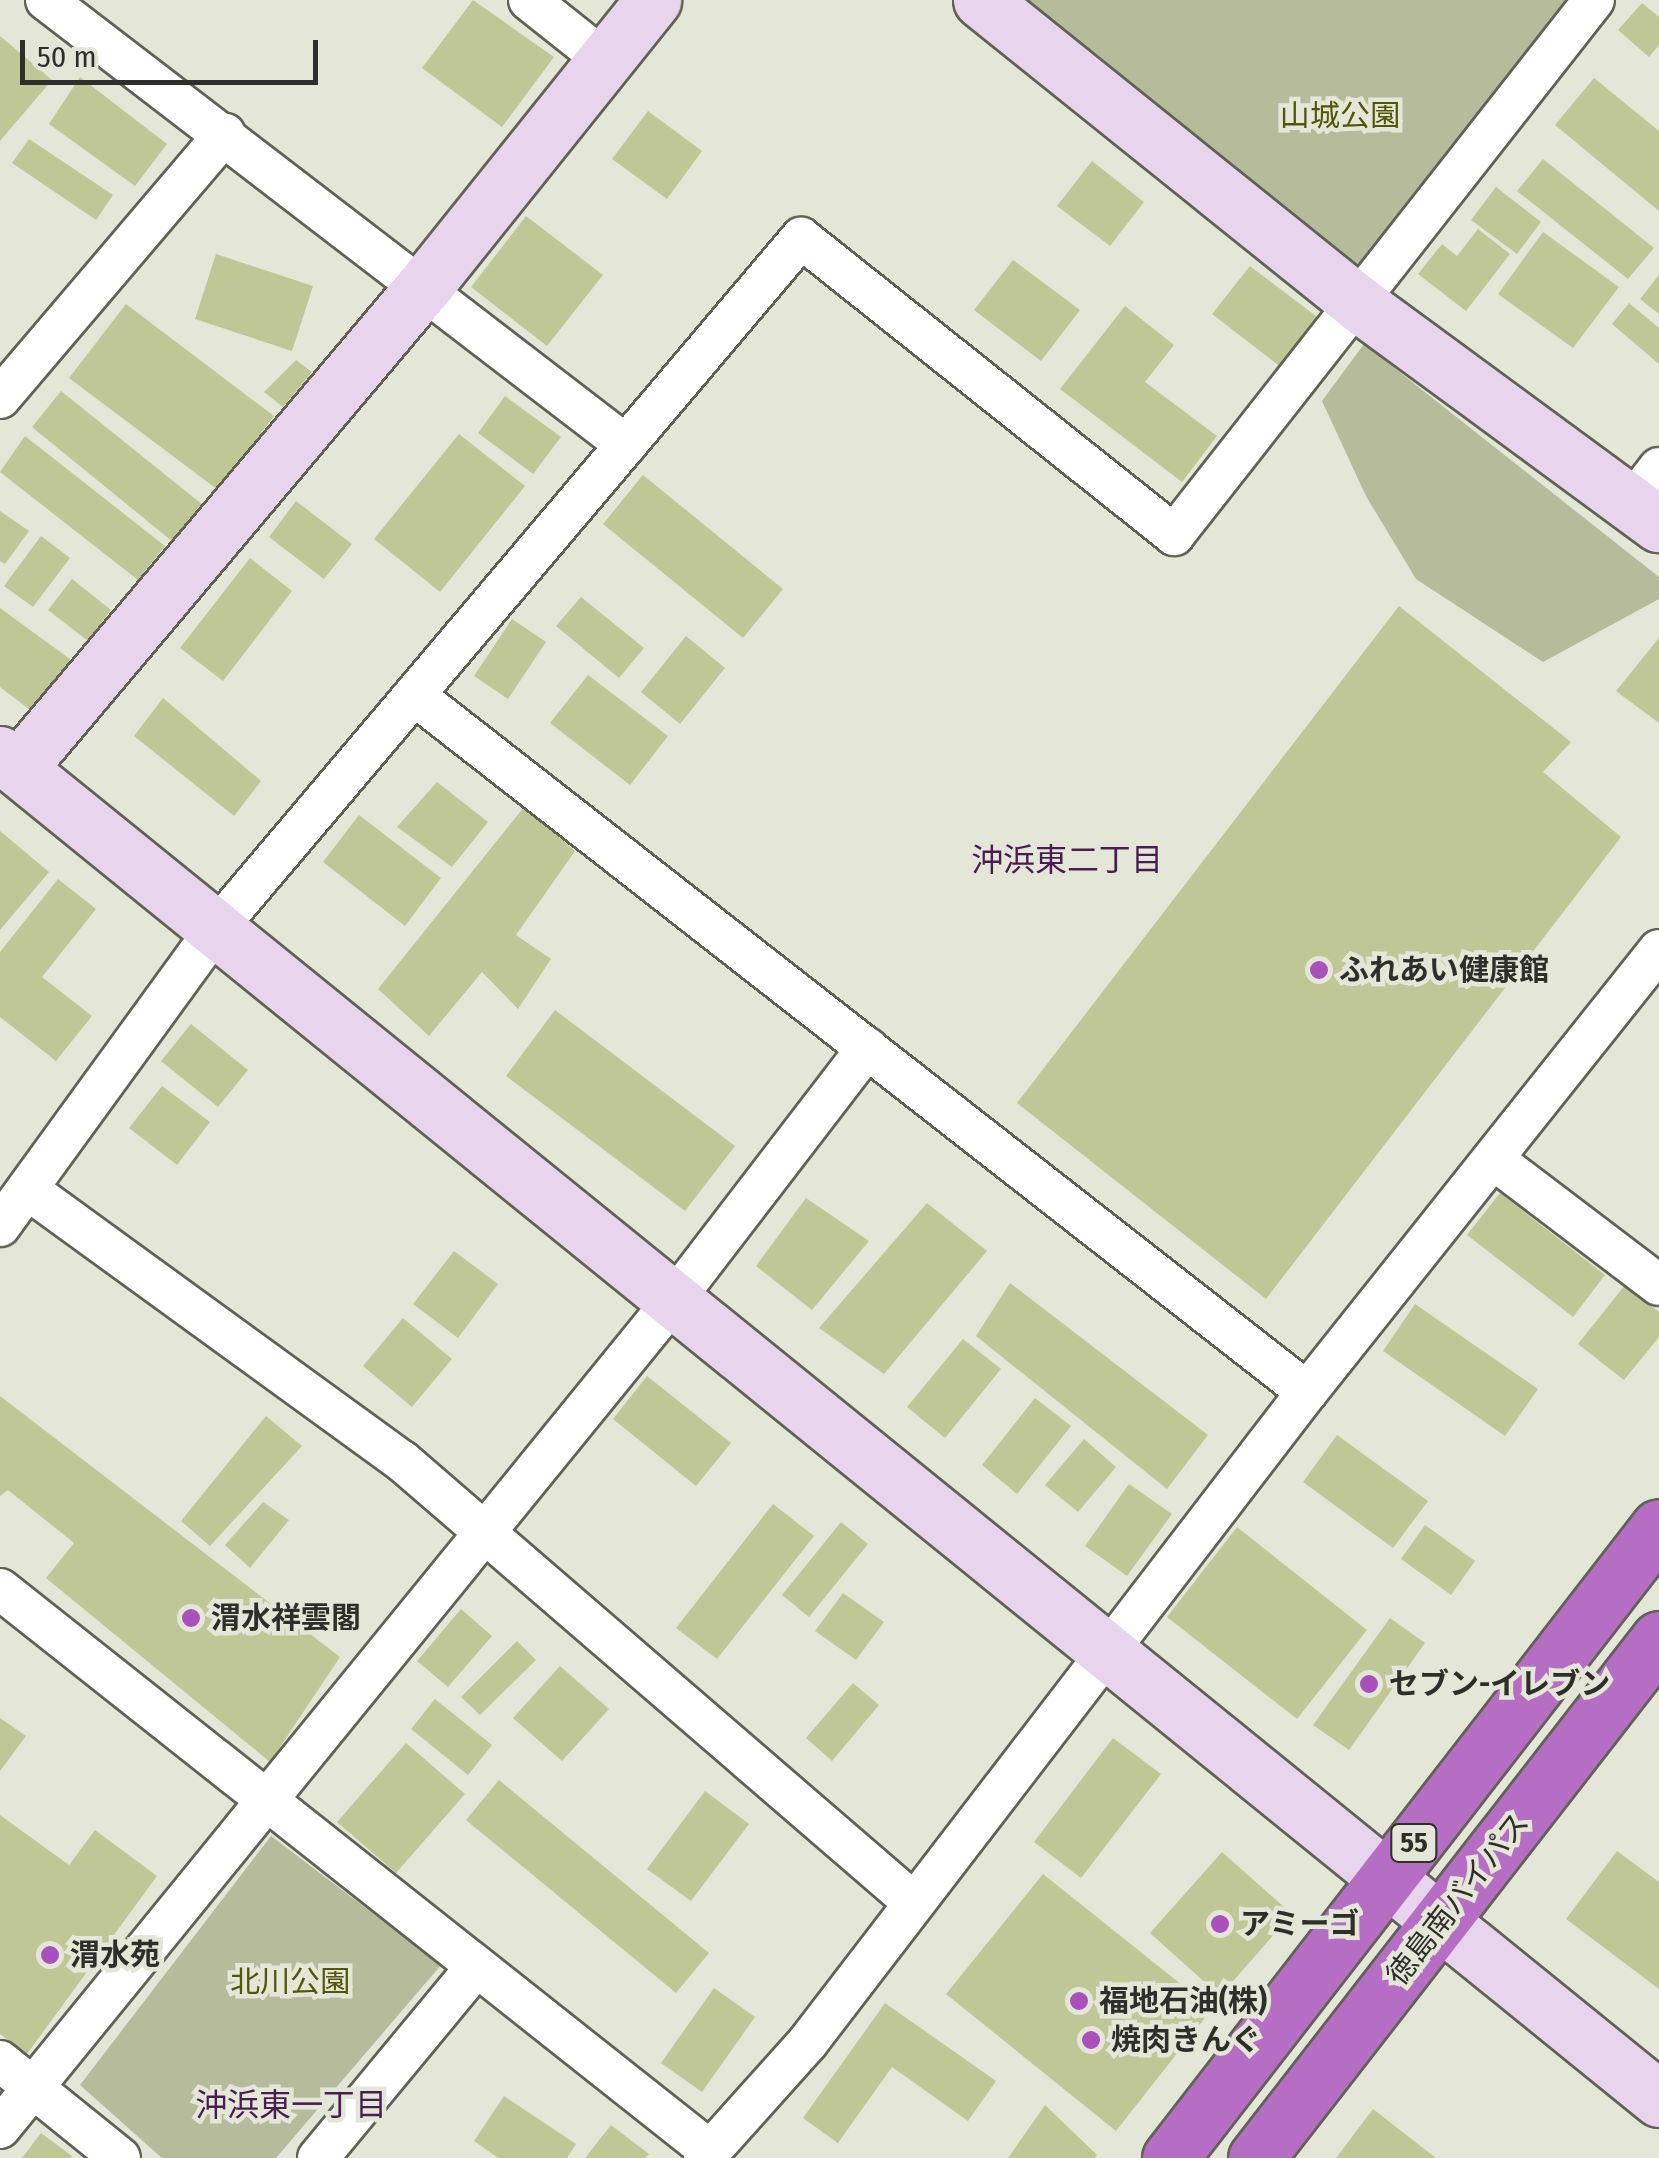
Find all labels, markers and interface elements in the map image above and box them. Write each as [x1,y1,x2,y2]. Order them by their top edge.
scale bar [25,20,322,82]
text: 50 m [37,39,97,75]
park label: 山城公園 [1280,98,1400,134]
district label: 沖浜東二丁目 [971,841,1163,879]
place label: ふれあい健康館 [1339,952,1549,988]
marker: ふれあい健康館 [1308,959,1330,981]
place label: 渭水祥雲閣 [211,1600,361,1636]
marker: 渭水祥雲閣 [180,1607,202,1629]
place label: セブン-イレブン [1389,1666,1610,1702]
marker: セブン-イレブン [1358,1673,1380,1695]
street label: 徳島南バイパス [1379,1805,1537,1993]
road number: 55 [1389,1820,1439,1866]
place label: アミーゴ [1240,1906,1360,1942]
marker: アミーゴ [1209,1913,1231,1935]
place label: 渭水苑 [70,1937,160,1973]
marker: 渭水苑 [39,1944,61,1966]
park label: 北川公園 [230,1964,350,2000]
place label: 福地石油(株) [1099,1983,1267,2019]
marker: 福地石油(株) [1068,1990,1090,2012]
place label: 焼肉きんぐ [1111,2022,1261,2058]
marker: 焼肉きんぐ [1080,2029,1102,2051]
district label: 沖浜東一丁目 [195,2086,387,2124]

